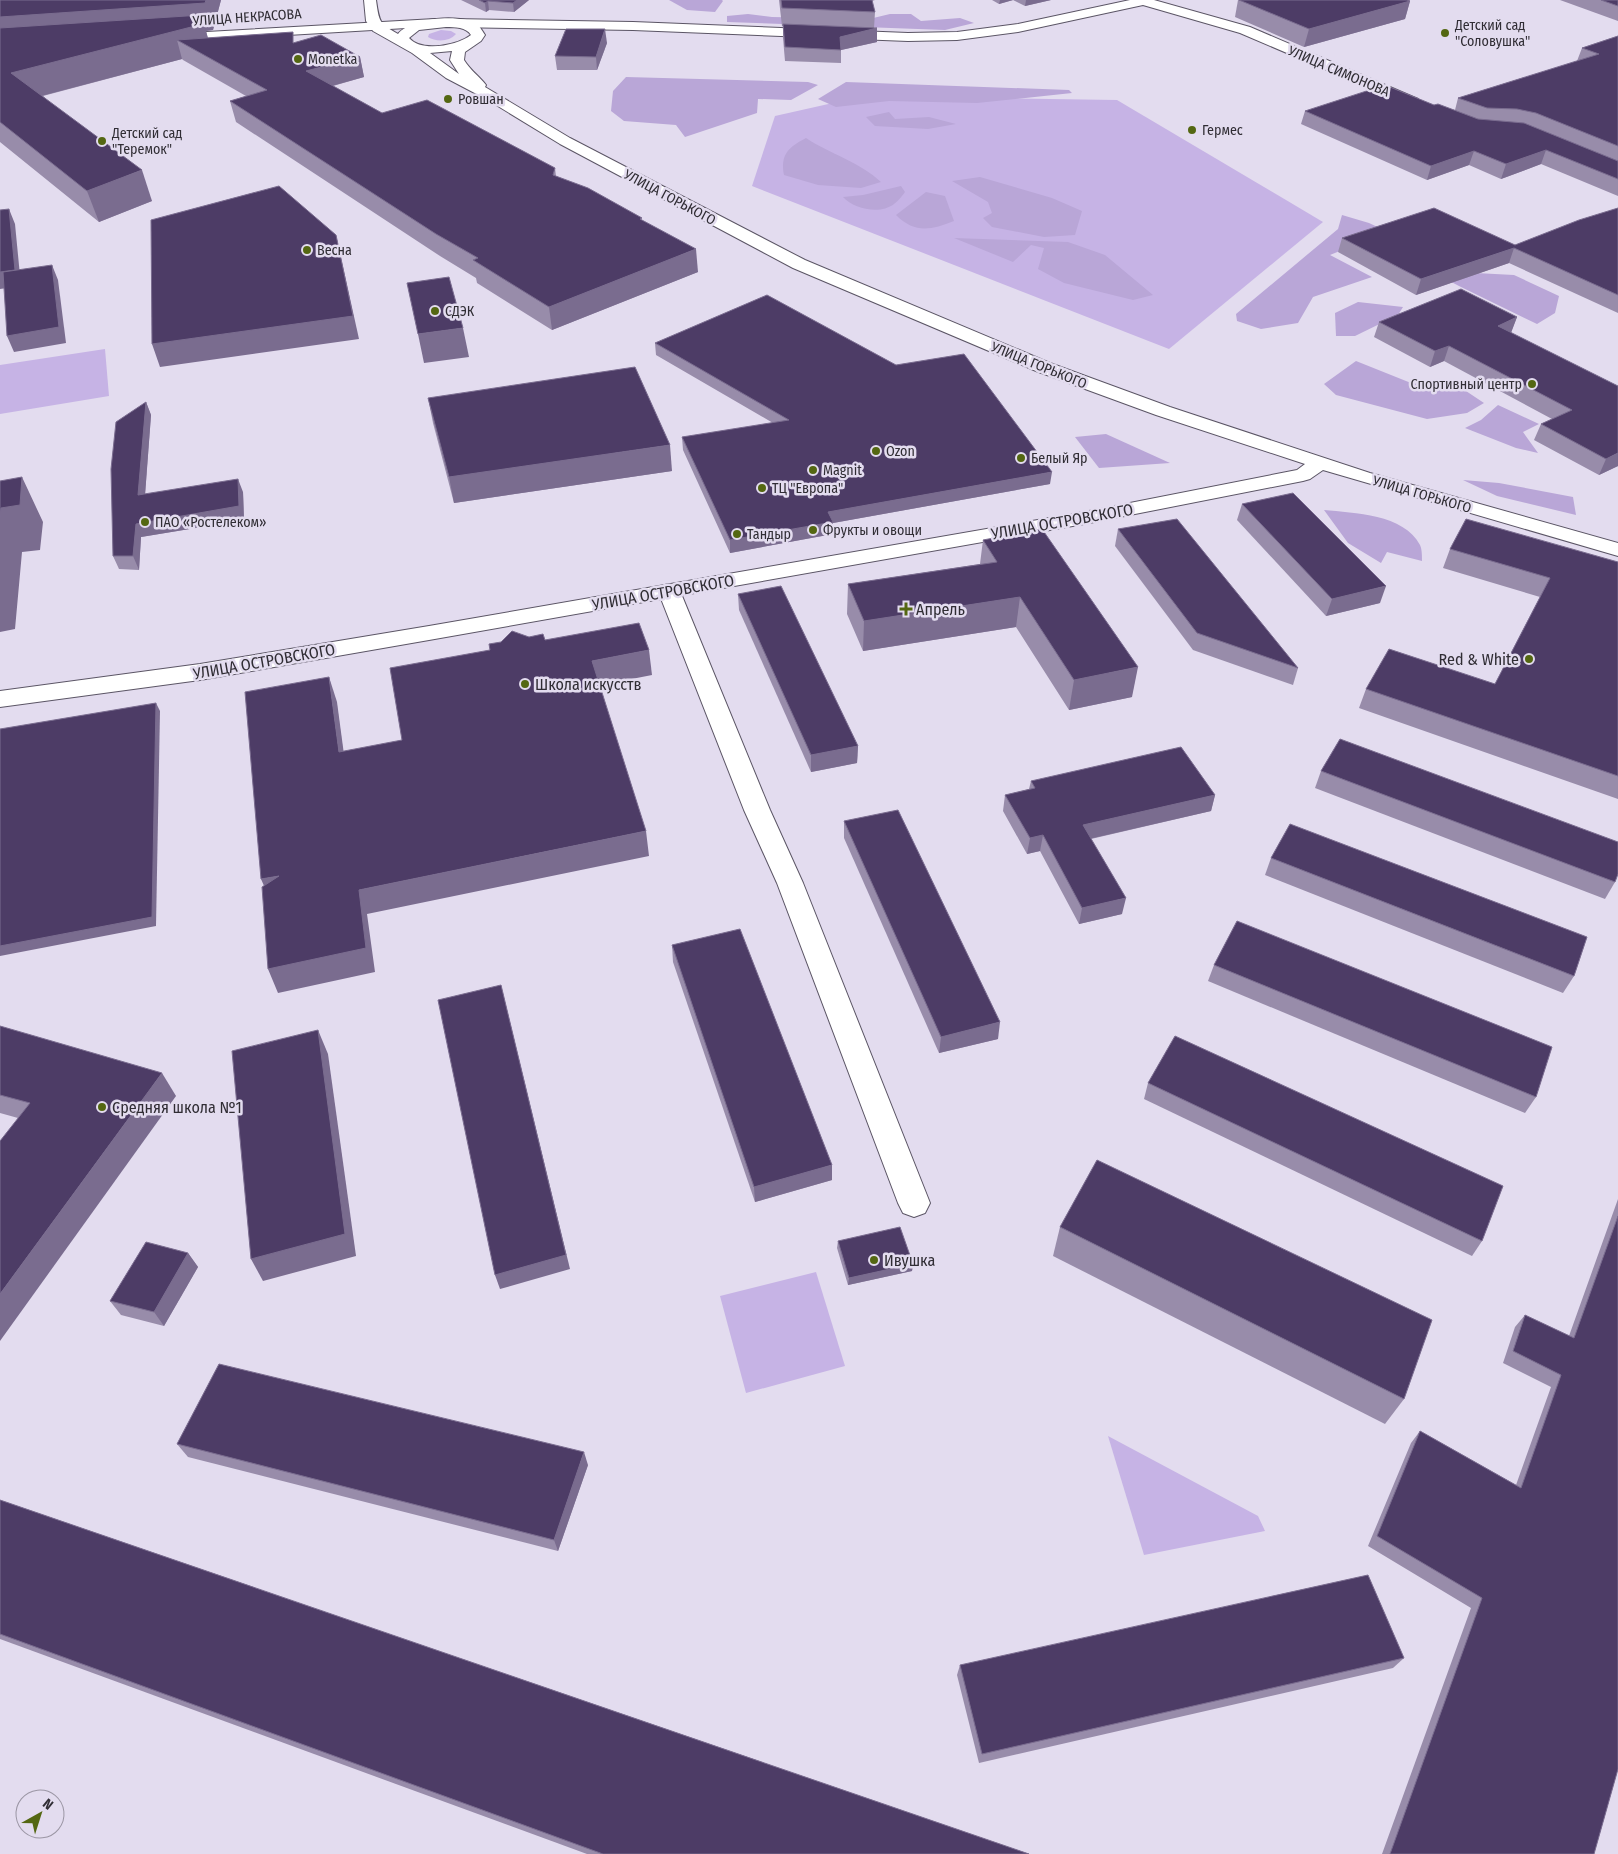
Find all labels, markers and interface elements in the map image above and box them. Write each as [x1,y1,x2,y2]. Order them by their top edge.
street label: УЛИЦА НЕКРАСОВА [191,5,303,30]
place label: Детский сад "Соловушка" [1454,17,1530,50]
marker: Детский сад "Соловушка" [1439,27,1451,39]
street label: УЛИЦА СИМОНОВА [1284,42,1393,101]
place label: Monetka [308,51,358,68]
marker: Monetka [292,53,304,65]
place label: Ровшан [458,91,504,108]
marker: Ровшан [442,93,454,105]
place label: Гермес [1202,122,1243,139]
marker: Гермес [1186,124,1198,136]
place label: Детский сад "Теремок" [111,125,182,158]
marker: Детский сад "Теремок" [96,135,108,147]
street label: УЛИЦА ГОРЬКОГО [620,166,719,229]
place label: Весна [317,242,352,259]
marker: Весна [301,244,313,256]
place label: СДЭК [445,303,475,320]
marker: СДЭК [429,305,441,317]
street label: УЛИЦА ГОРЬКОГО [987,338,1089,393]
place label: Спортивный центр [1411,376,1522,393]
marker: Спортивный центр [1526,378,1538,390]
place label: Ozon [886,443,915,460]
marker: Ozon [870,445,882,457]
place label: Белый Яр [1031,450,1088,467]
marker: Белый Яр [1015,452,1027,464]
place label: Magnit [823,462,862,479]
marker: Magnit [807,464,819,476]
street label: УЛИЦА ГОРЬКОГО [1370,472,1473,517]
place label: ТЦ "Европа" [772,480,843,497]
marker: ТЦ "Европа" [756,482,768,494]
street label: УЛИЦА ОСТРОВСКОГО [989,500,1135,544]
place label: ПАО «Ростелеком» [155,514,267,531]
marker: ПАО «Ростелеком» [139,516,151,528]
place label: Фрукты и овощи [823,522,922,539]
marker: Фрукты и овощи [807,524,819,536]
place label: Тандыр [747,526,791,543]
marker: Тандыр [731,528,743,540]
street label: УЛИЦА ОСТРОВСКОГО [590,571,736,615]
place label: Апрель [916,600,965,619]
marker: Апрель [900,603,912,615]
street label: УЛИЦА ОСТРОВСКОГО [191,640,337,684]
place label: Red & White [1439,650,1519,669]
marker: Red & White [1523,653,1535,665]
place label: Школа искусств [535,675,642,694]
marker: Школа искусств [519,678,531,690]
place label: Средняя школа №1 [112,1098,242,1117]
marker: Средняя школа №1 [96,1101,108,1113]
place label: Ивушка [884,1251,935,1270]
marker: Ивушка [868,1254,880,1266]
north arrow [15,1789,65,1839]
text: N [39,1795,56,1814]

